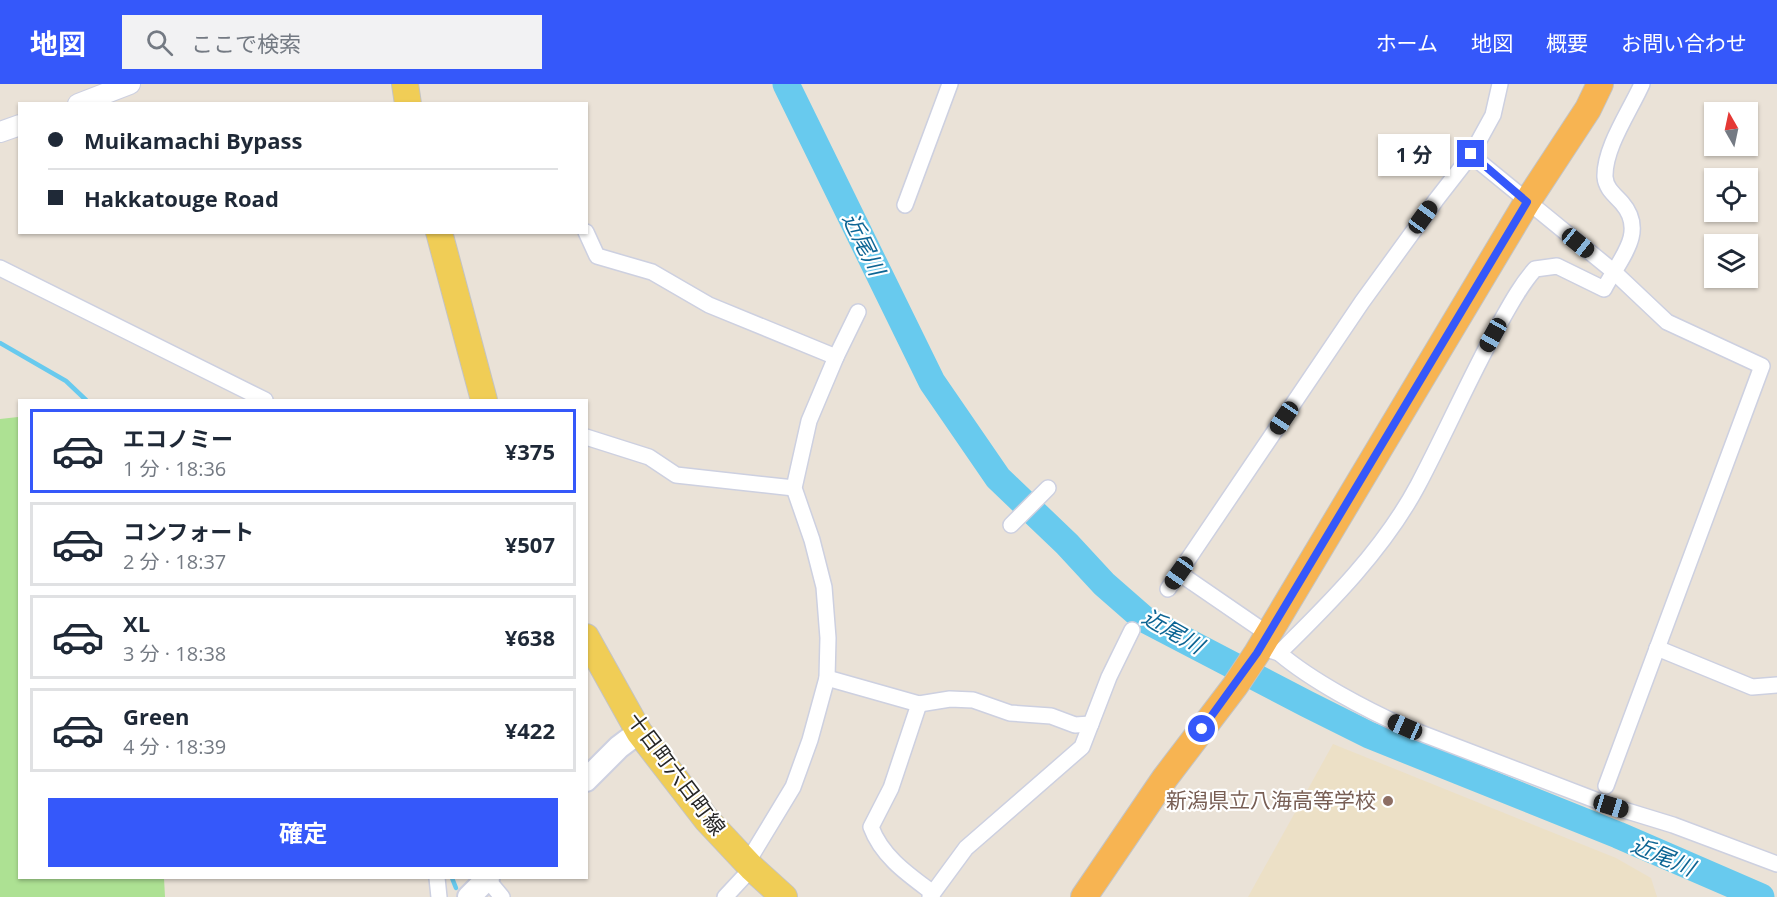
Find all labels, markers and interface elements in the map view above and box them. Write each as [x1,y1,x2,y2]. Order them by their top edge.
search box [122,15,542,69]
text: 地図 [30,24,86,62]
icon: search [143,26,176,59]
text: ここで検索 [191,28,301,58]
text: ホーム [1376,29,1438,57]
text: 地図 [1471,29,1513,57]
text: 概要 [1546,29,1588,57]
text: お問い合わせ [1621,29,1747,57]
north arrow [1704,102,1758,156]
map controls [1704,102,1758,288]
text: Muikamachi Bypass [84,125,302,155]
callout: 1 分 [1378,133,1450,175]
route end [1457,140,1484,167]
text: 1 分 [1396,141,1432,168]
button: locate [1704,168,1758,222]
text: Hakkatouge Road [84,183,279,213]
car [1405,197,1441,237]
water label: 近尾川 [837,207,894,282]
car [1558,225,1598,261]
button: layers [1704,234,1758,288]
car [1476,315,1510,355]
car [1266,398,1302,438]
text: エコノミー [123,423,233,453]
icon: car [51,424,105,478]
text: ¥375 [505,436,555,466]
text: 1 分 · 18:36 [123,455,226,482]
text: コンフォート [123,516,254,546]
icon: car [51,517,105,571]
text: ¥507 [505,529,555,559]
text: 2 分 · 18:37 [123,548,226,575]
car [1161,553,1197,593]
water label: 近尾川 [1137,601,1211,661]
text: XL [123,608,150,638]
icon: car [51,610,105,664]
text: ¥638 [505,622,555,652]
text: 3 分 · 18:38 [123,640,226,667]
text: Green [123,701,189,731]
icon: car [51,703,105,757]
street label: 十日町六日町線 [621,706,732,841]
car [1385,711,1425,743]
text: ¥422 [505,715,555,745]
route start [1188,715,1215,742]
text: 4 分 · 18:39 [123,733,226,760]
place label: 新潟県立八海高等学校 [1166,786,1376,814]
car [1591,792,1631,820]
marker: 新潟県立八海高等学校 [1381,794,1395,808]
button: 確定 [48,798,558,867]
water label: 近尾川 [1627,828,1701,883]

